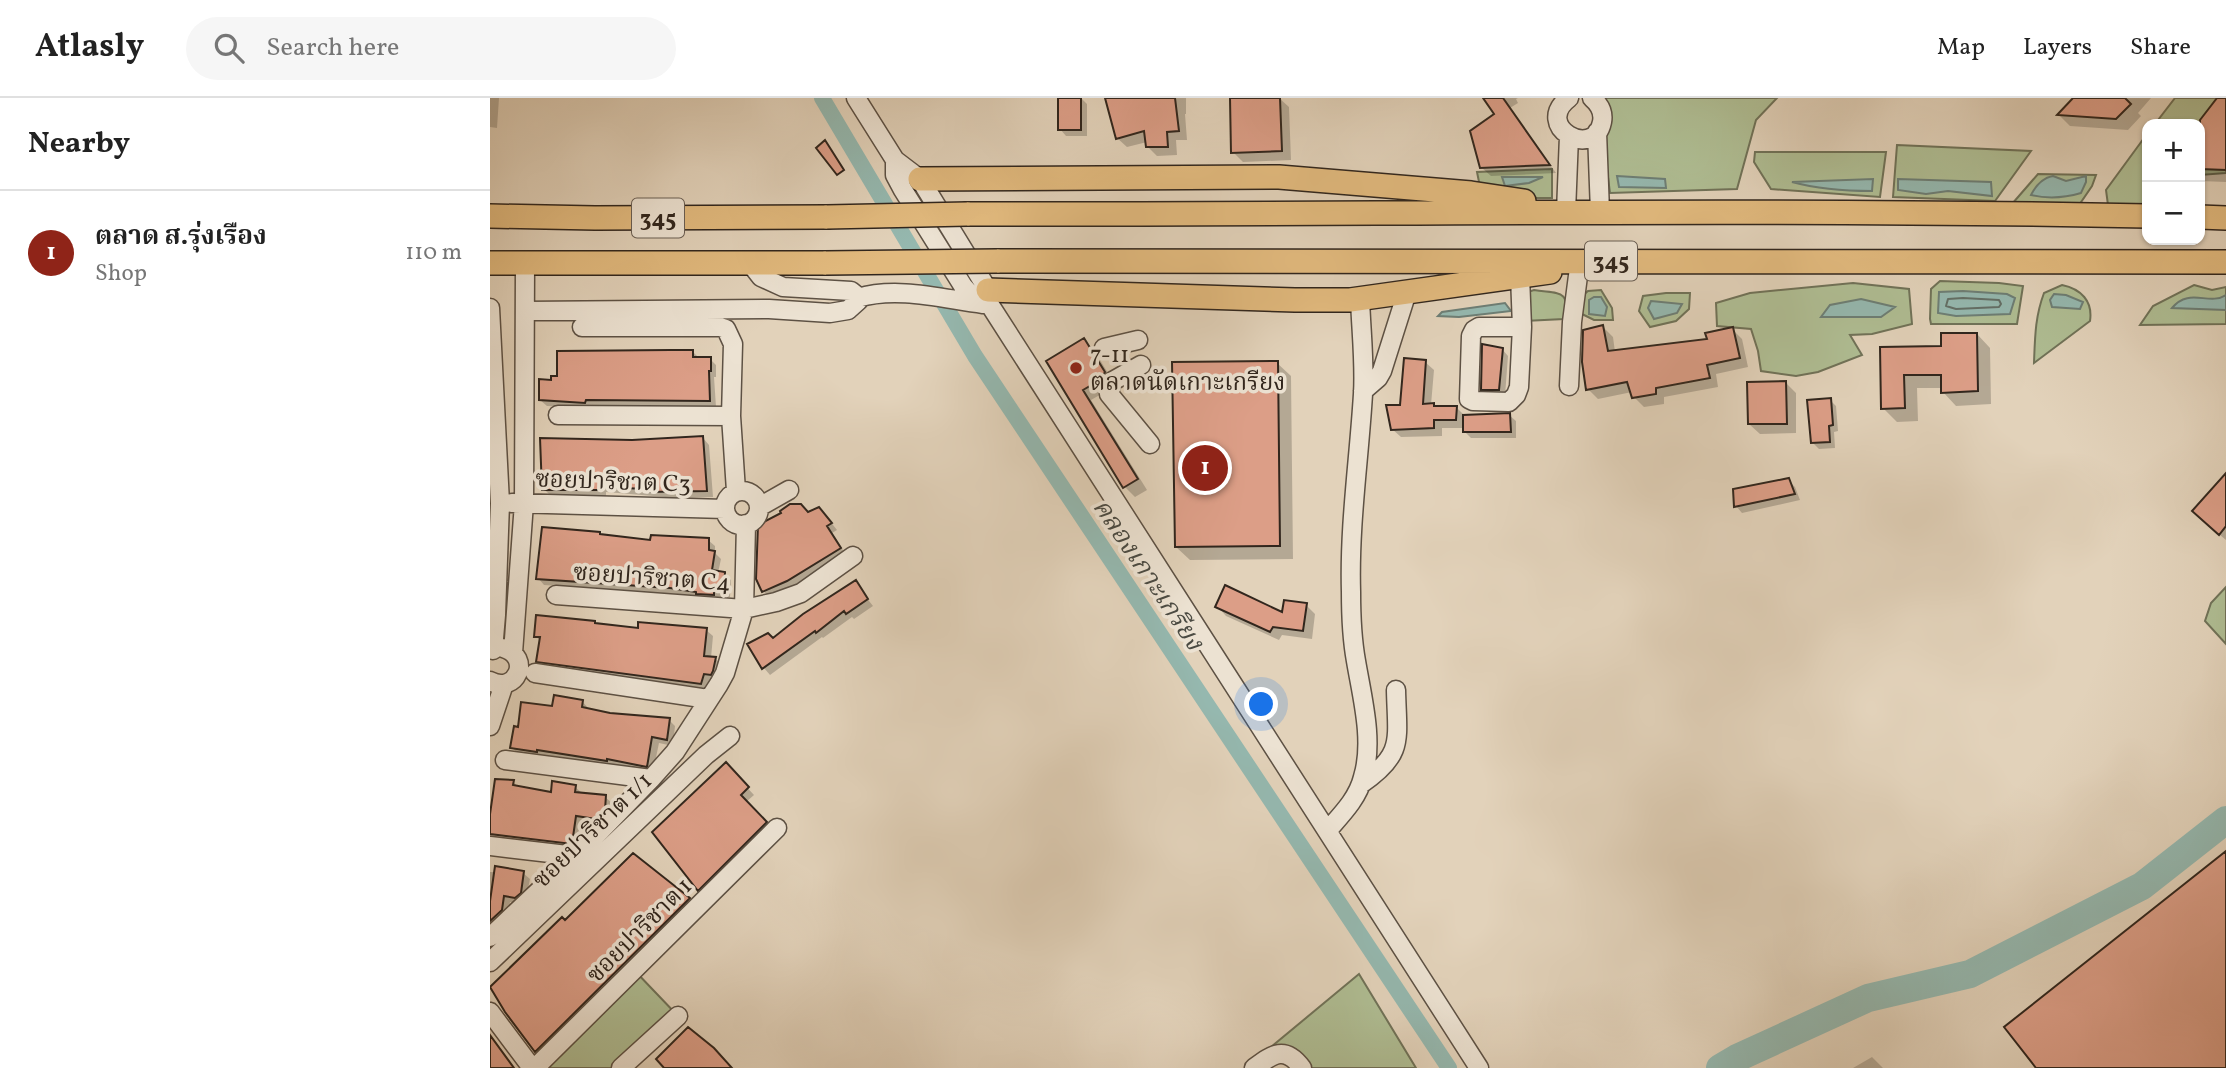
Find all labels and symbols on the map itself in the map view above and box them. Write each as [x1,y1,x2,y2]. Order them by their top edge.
road number: 345 [632,198,684,238]
road number: 345 [1585,242,1637,280]
place label: 7-11 ตลาดนัดเกาะเกรียง [1090,339,1285,401]
marker: 7-11 ตลาดนัดเกาะเกรียง [1068,360,1084,376]
pin: 1 [1182,442,1228,494]
street label: ซอยปาริชาต C3 [535,463,691,503]
water label: คลองเกาะเกรียง [1083,492,1212,659]
street label: ซอยปาริชาต C4 [572,557,732,601]
your location [1244,687,1278,721]
street label: ซอยปาริชาต 1/1 [526,766,661,897]
street label: ซอยปาริชาต 1 [580,871,701,992]

